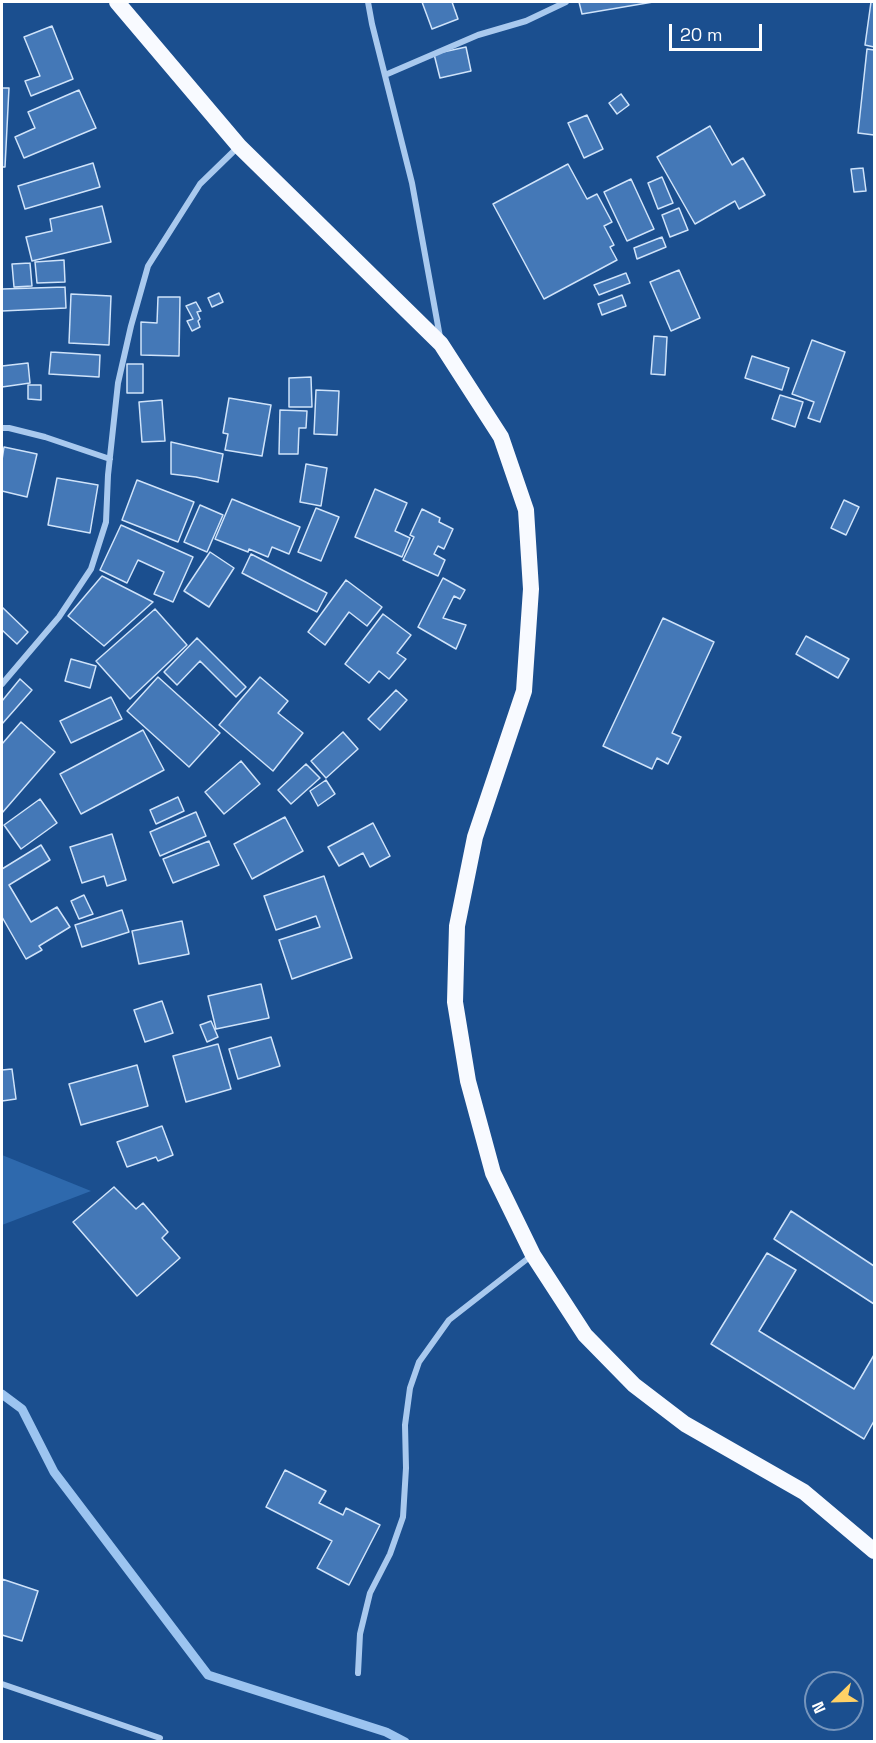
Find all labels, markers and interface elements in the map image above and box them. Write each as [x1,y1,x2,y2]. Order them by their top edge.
scale bar [672,12,765,50]
text: 20 m [680,23,723,46]
north arrow [804,1671,864,1731]
text: N [807,1698,831,1716]

